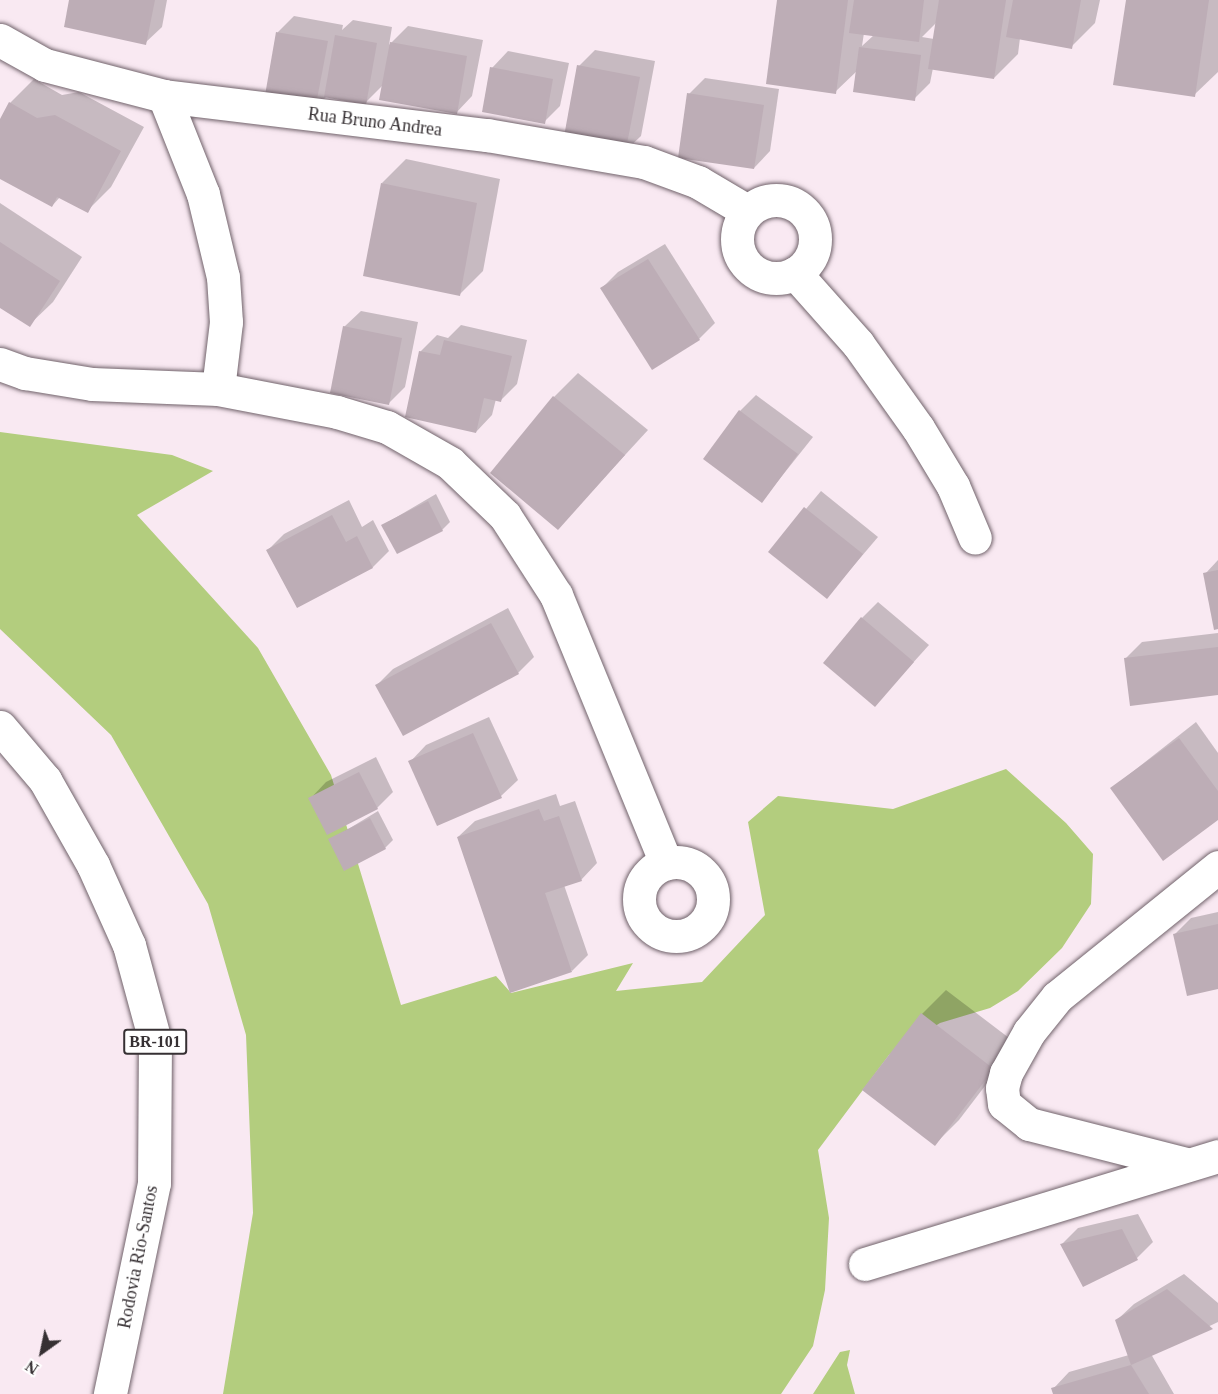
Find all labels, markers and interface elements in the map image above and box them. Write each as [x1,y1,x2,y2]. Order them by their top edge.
street label: Rua Bruno Andrea [306,103,444,141]
road number: BR-101 [122,1029,188,1055]
street label: Rodovia Rio-Santos [114,1184,162,1330]
north arrow [12,1322,72,1382]
text: N [22,1357,41,1378]

